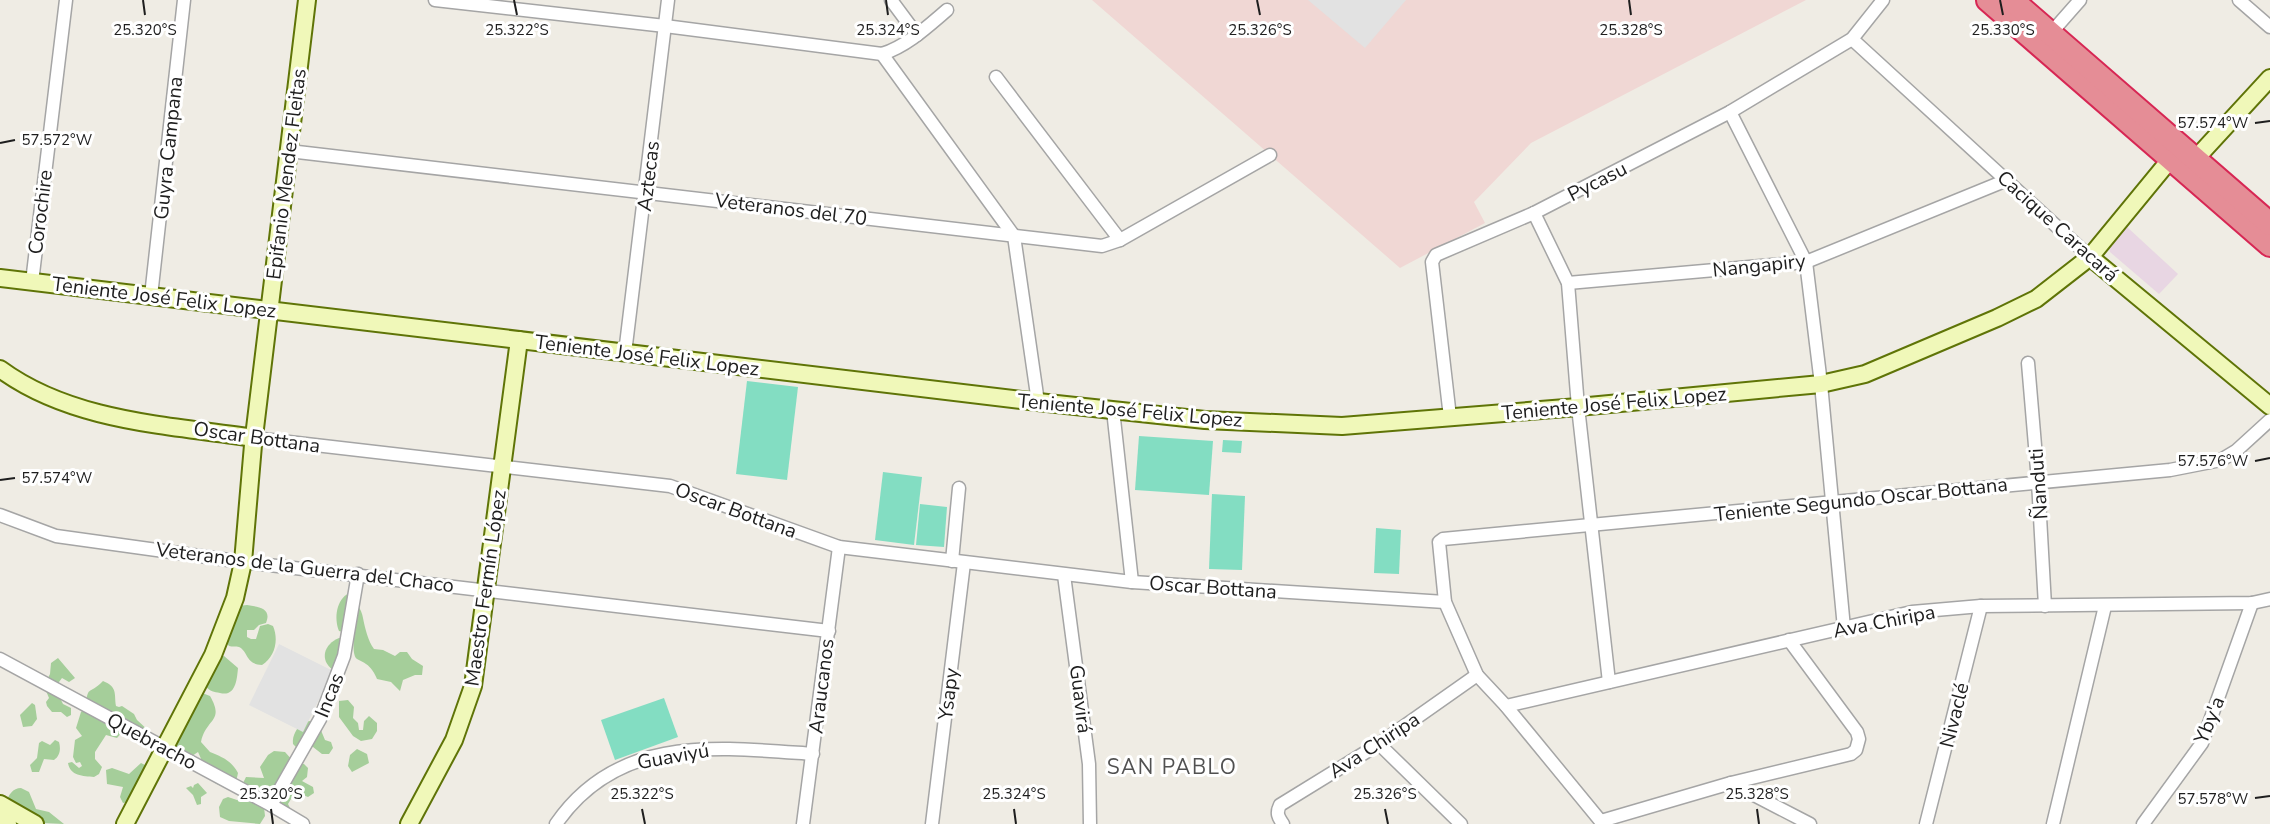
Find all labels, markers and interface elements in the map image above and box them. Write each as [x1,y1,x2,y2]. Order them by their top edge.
text: 25.320°S [113,20,177,40]
text: 25.322°S [485,20,549,40]
text: 25.324°S [856,20,920,40]
text: 25.326°S [1228,20,1292,40]
text: 25.328°S [1599,20,1663,40]
text: 25.330°S [1971,20,2035,40]
street label: Epifanio Mendez Fleitas [260,67,313,281]
street label: Guyra Campana [148,75,189,221]
text: 57.574°W [2178,113,2249,133]
text: 57.572°W [22,130,93,150]
street label: Aztecas [631,139,666,213]
street label: Pycasu [1563,155,1632,208]
street label: Cacique Caracará [1991,164,2124,288]
street label: Corochire [22,168,59,256]
street label: Veteranos del 70 [712,187,869,232]
street label: Nangapiry [1711,247,1808,284]
street label: Teniente José Felix Lopez [50,270,278,325]
street label: Teniente José Felix Lopez [533,328,761,383]
street label: Teniente José Felix Lopez [1500,380,1728,427]
street label: Teniente José Felix Lopez [1016,387,1244,434]
street label: Oscar Bottana [192,415,322,460]
street label: Ñanduti [2023,447,2054,520]
text: 57.576°W [2178,451,2249,471]
text: 57.574°W [22,468,93,488]
street label: Teniente Segundo Oscar Bottana [1713,471,2009,528]
street label: Oscar Bottana [671,476,801,545]
street label: Maestro Fermín López [458,488,513,688]
street label: Veteranos de la Guerra del Chaco [153,536,456,599]
street label: Oscar Bottana [1148,570,1278,605]
street label: Ava Chiripa [1831,598,1937,645]
street label: Araucanos [802,637,841,735]
street label: Guavirá [1063,663,1098,735]
street label: Ysapy [932,666,965,723]
street label: Incas [308,669,351,722]
street label: Nivaclé [1933,680,1976,750]
street label: Yby'a [2187,693,2231,749]
street label: Quebracho [102,706,201,776]
street label: Ava Chiripa [1324,706,1425,785]
street label: Guaviyú [635,737,711,776]
district label: SAN PABLO [1107,753,1237,781]
text: 25.320°S [239,784,303,804]
text: 25.322°S [610,784,674,804]
text: 25.324°S [982,784,1046,804]
text: 25.326°S [1353,784,1417,804]
text: 25.328°S [1725,784,1789,804]
text: 57.578°W [2178,789,2249,809]

